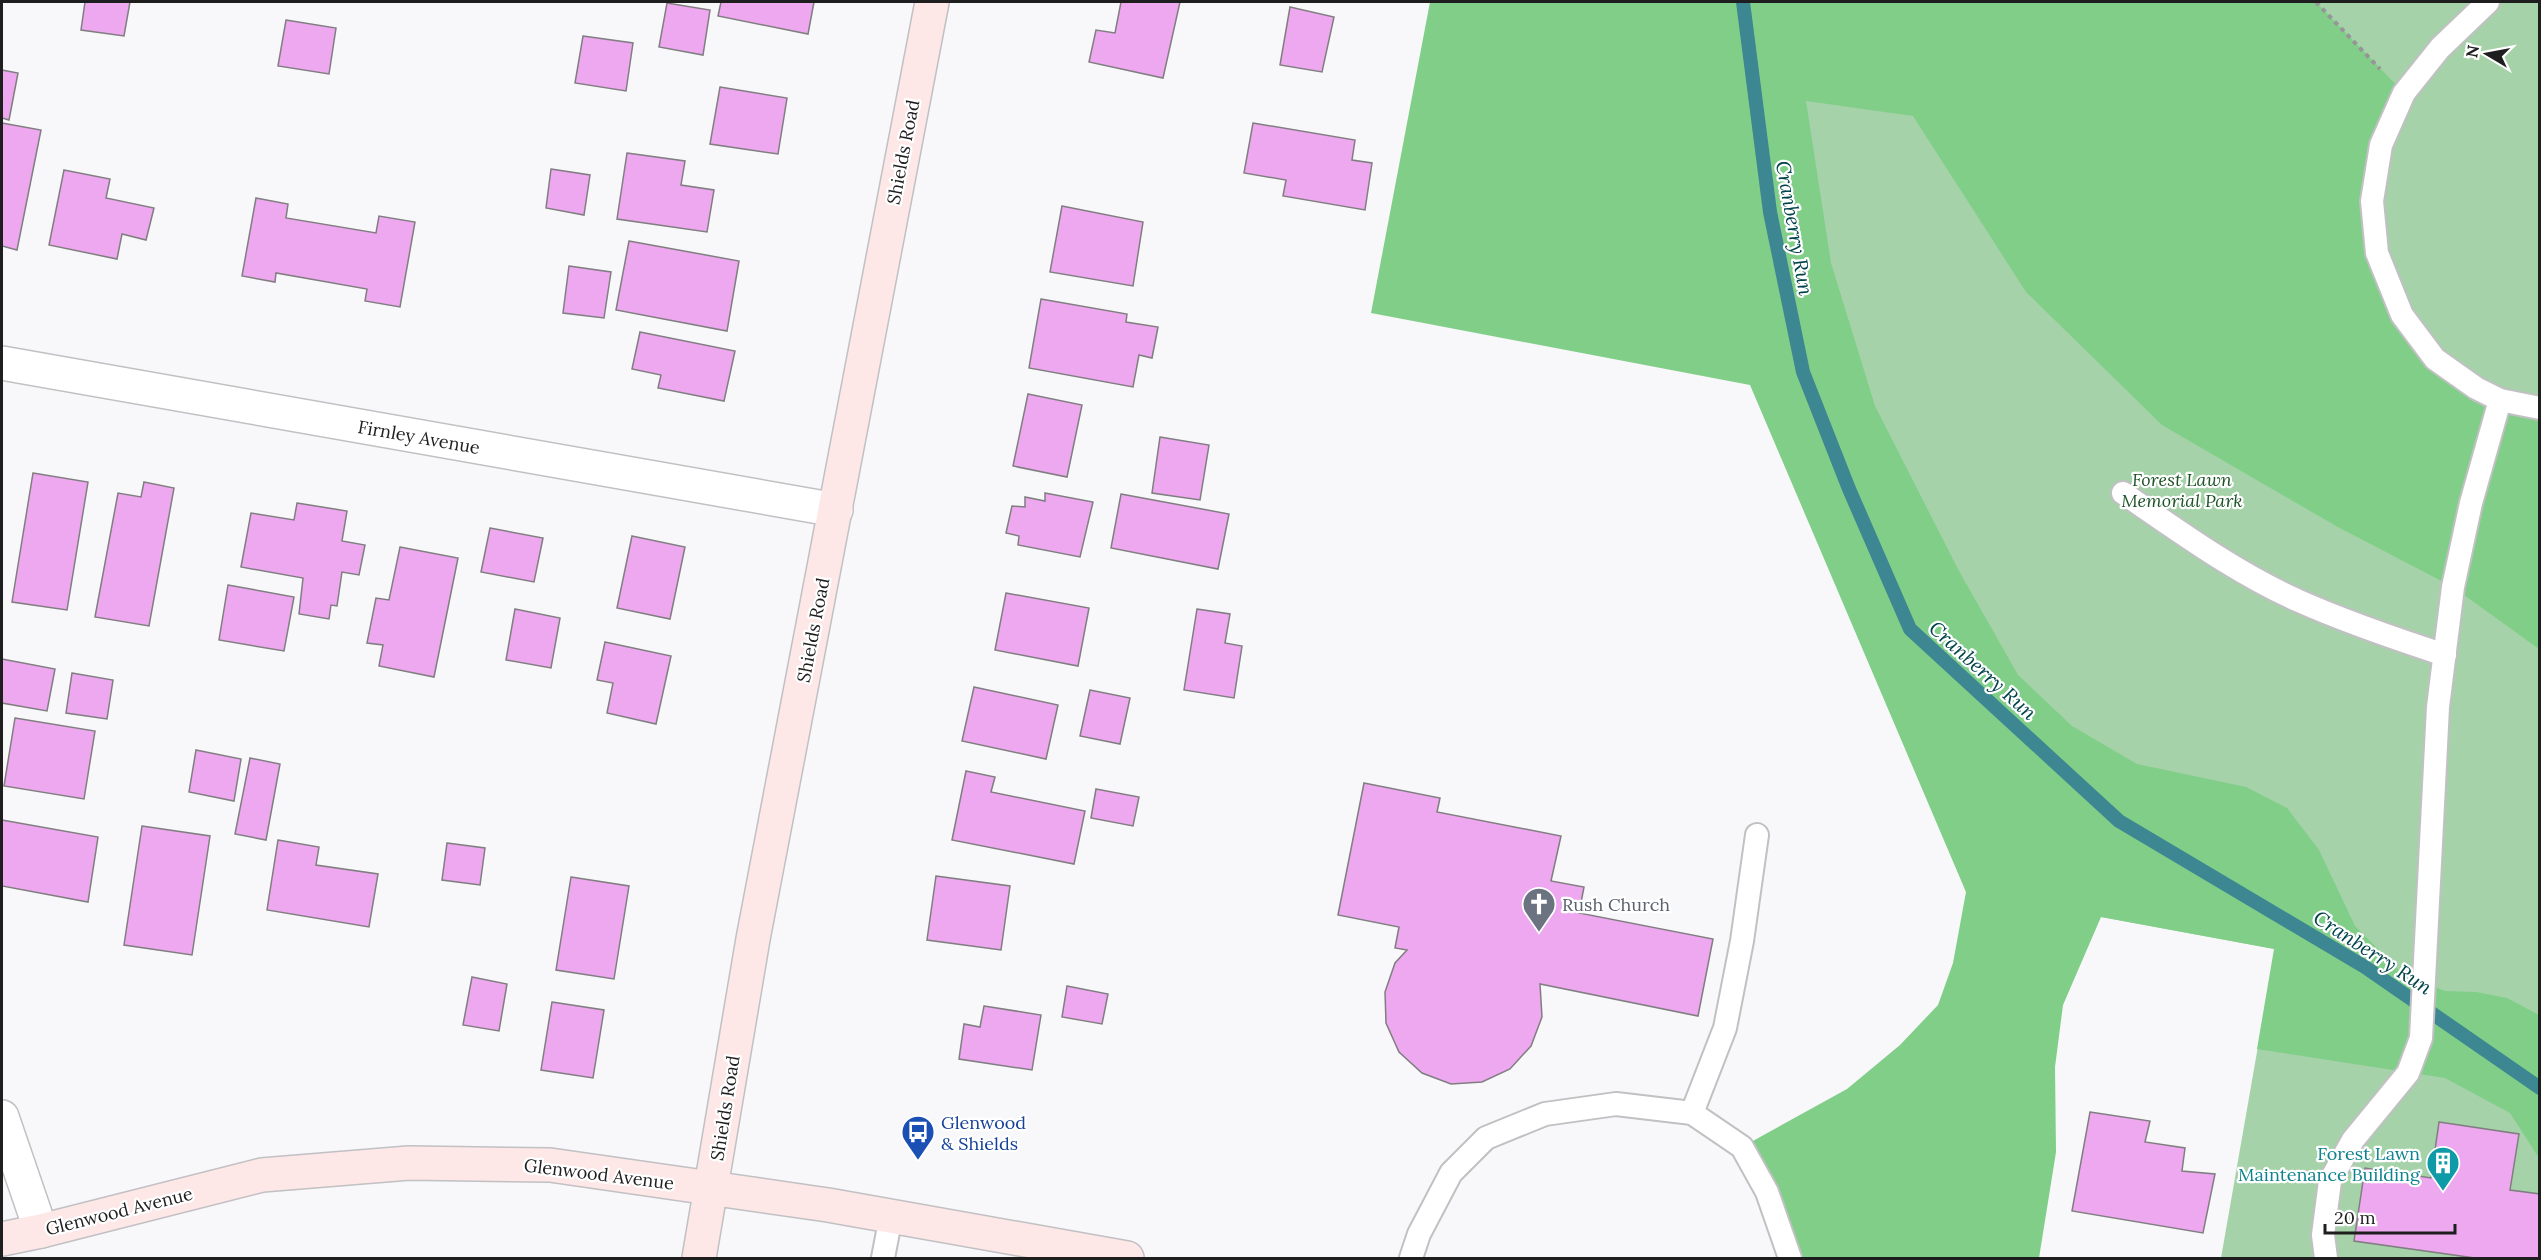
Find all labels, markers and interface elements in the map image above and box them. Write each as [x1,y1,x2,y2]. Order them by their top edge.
north arrow [2457,24,2517,84]
text: N [2461,44,2483,59]
street label: Shields Road [882,97,924,206]
water label: Cranberry Run [1771,159,1819,298]
street label: Firnley Avenue [356,415,482,459]
park label: Forest Lawn Memorial Park [2121,468,2243,512]
street label: Shields Road [792,575,834,684]
water label: Cranberry Run [1924,615,2042,725]
church icon: Rush Church [1521,886,1557,933]
place label: Rush Church [1562,893,1670,916]
water label: Cranberry Run [2309,904,2437,1000]
street label: Shields Road [705,1053,745,1162]
place label: Glenwood & Shields [941,1111,1026,1155]
bus stop icon: Glenwood & Shields [900,1114,936,1161]
place label: Forest Lawn Maintenance Building [2238,1142,2421,1186]
building icon: Forest Lawn Maintenance Building [2425,1145,2461,1192]
street label: Glenwood Avenue [523,1153,675,1195]
street label: Glenwood Avenue [43,1182,195,1240]
scale bar [2325,1197,2456,1235]
text: 20 m [2334,1206,2376,1229]

